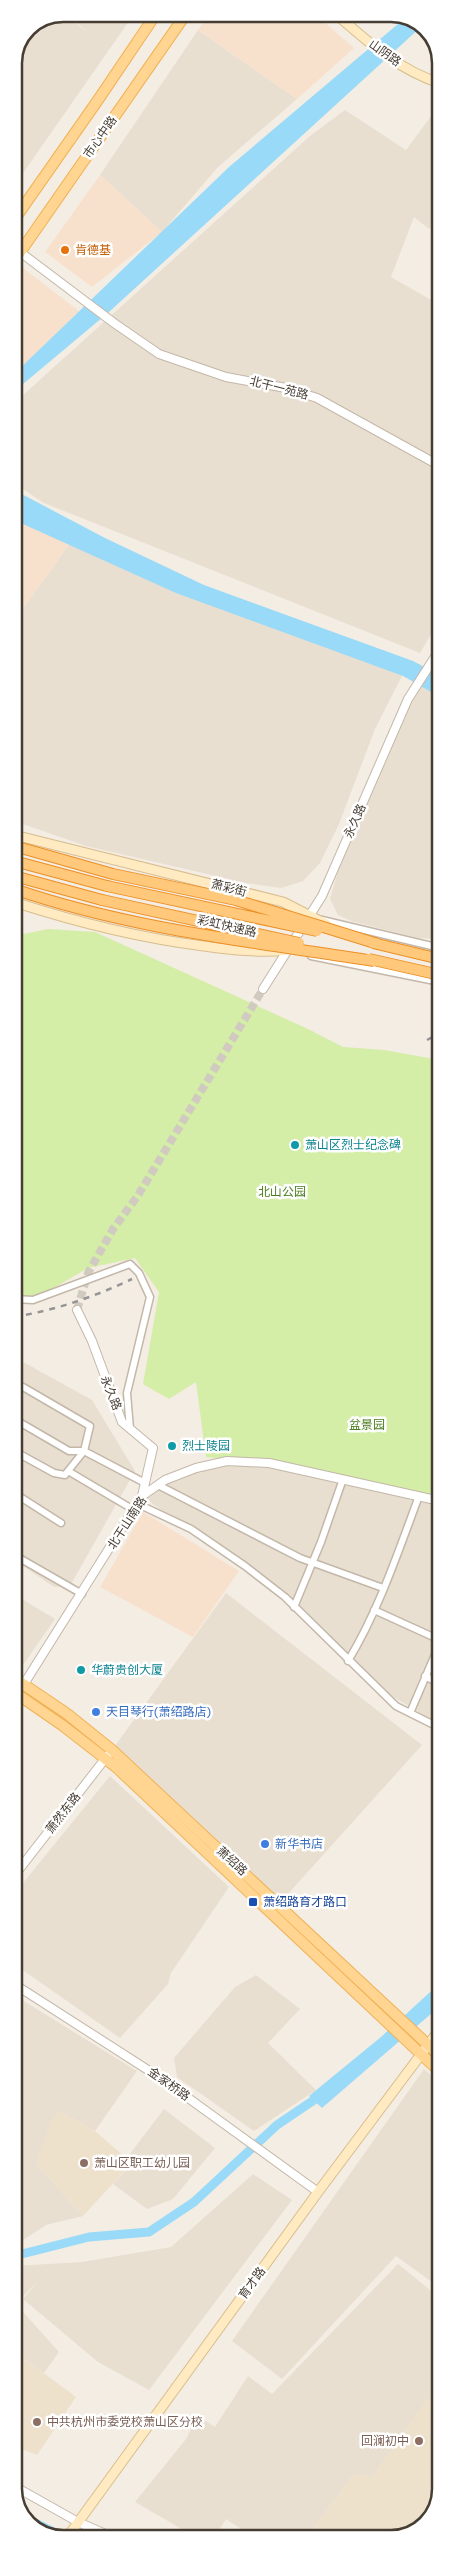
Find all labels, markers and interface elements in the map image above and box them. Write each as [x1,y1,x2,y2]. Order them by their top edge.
street label: 山阴路 [366,36,404,70]
street label: 市心中路 [80,113,120,161]
place label: 肯德基 [75,242,111,258]
marker: 肯德基 [59,244,71,256]
street label: 北干一苑路 [248,373,310,403]
street label: 永久路 [340,801,370,841]
street label: 萧彩街 [210,876,248,900]
street label: 彩虹快速路 [196,911,258,941]
place label: 萧山区烈士纪念碑 [305,1137,401,1153]
marker: 萧山区烈士纪念碑 [289,1139,301,1151]
park label: 北山公园 [258,1184,306,1200]
street label: 永久路 [97,1373,125,1413]
park label: 盆景园 [349,1417,385,1433]
place label: 烈士陵园 [182,1438,230,1454]
marker: 烈士陵园 [166,1440,178,1452]
street label: 北干山南路 [104,1493,150,1553]
place label: 华蔚贵创大厦 [91,1662,163,1678]
marker: 华蔚贵创大厦 [75,1664,87,1676]
place label: 天目琴行(萧绍路店) [106,1704,211,1720]
marker: 天目琴行(萧绍路店) [90,1706,102,1718]
street label: 萧然东路 [42,1789,84,1837]
place label: 新华书店 [275,1836,323,1852]
marker: 新华书店 [259,1838,271,1850]
street label: 萧绍路 [213,1843,251,1879]
place label: 萧绍路育才路口 [263,1894,347,1910]
marker: 萧绍路育才路口 [247,1896,259,1908]
street label: 金家桥路 [145,2064,193,2104]
place label: 萧山区职工幼儿园 [94,2155,190,2171]
marker: 萧山区职工幼儿园 [78,2157,90,2169]
street label: 育才路 [235,2264,269,2302]
place label: 中共杭州市委党校萧山区分校 [47,2414,203,2430]
marker: 中共杭州市委党校萧山区分校 [31,2416,43,2428]
place label: 回澜初中 [361,2433,409,2449]
marker: 回澜初中 [413,2435,425,2447]

